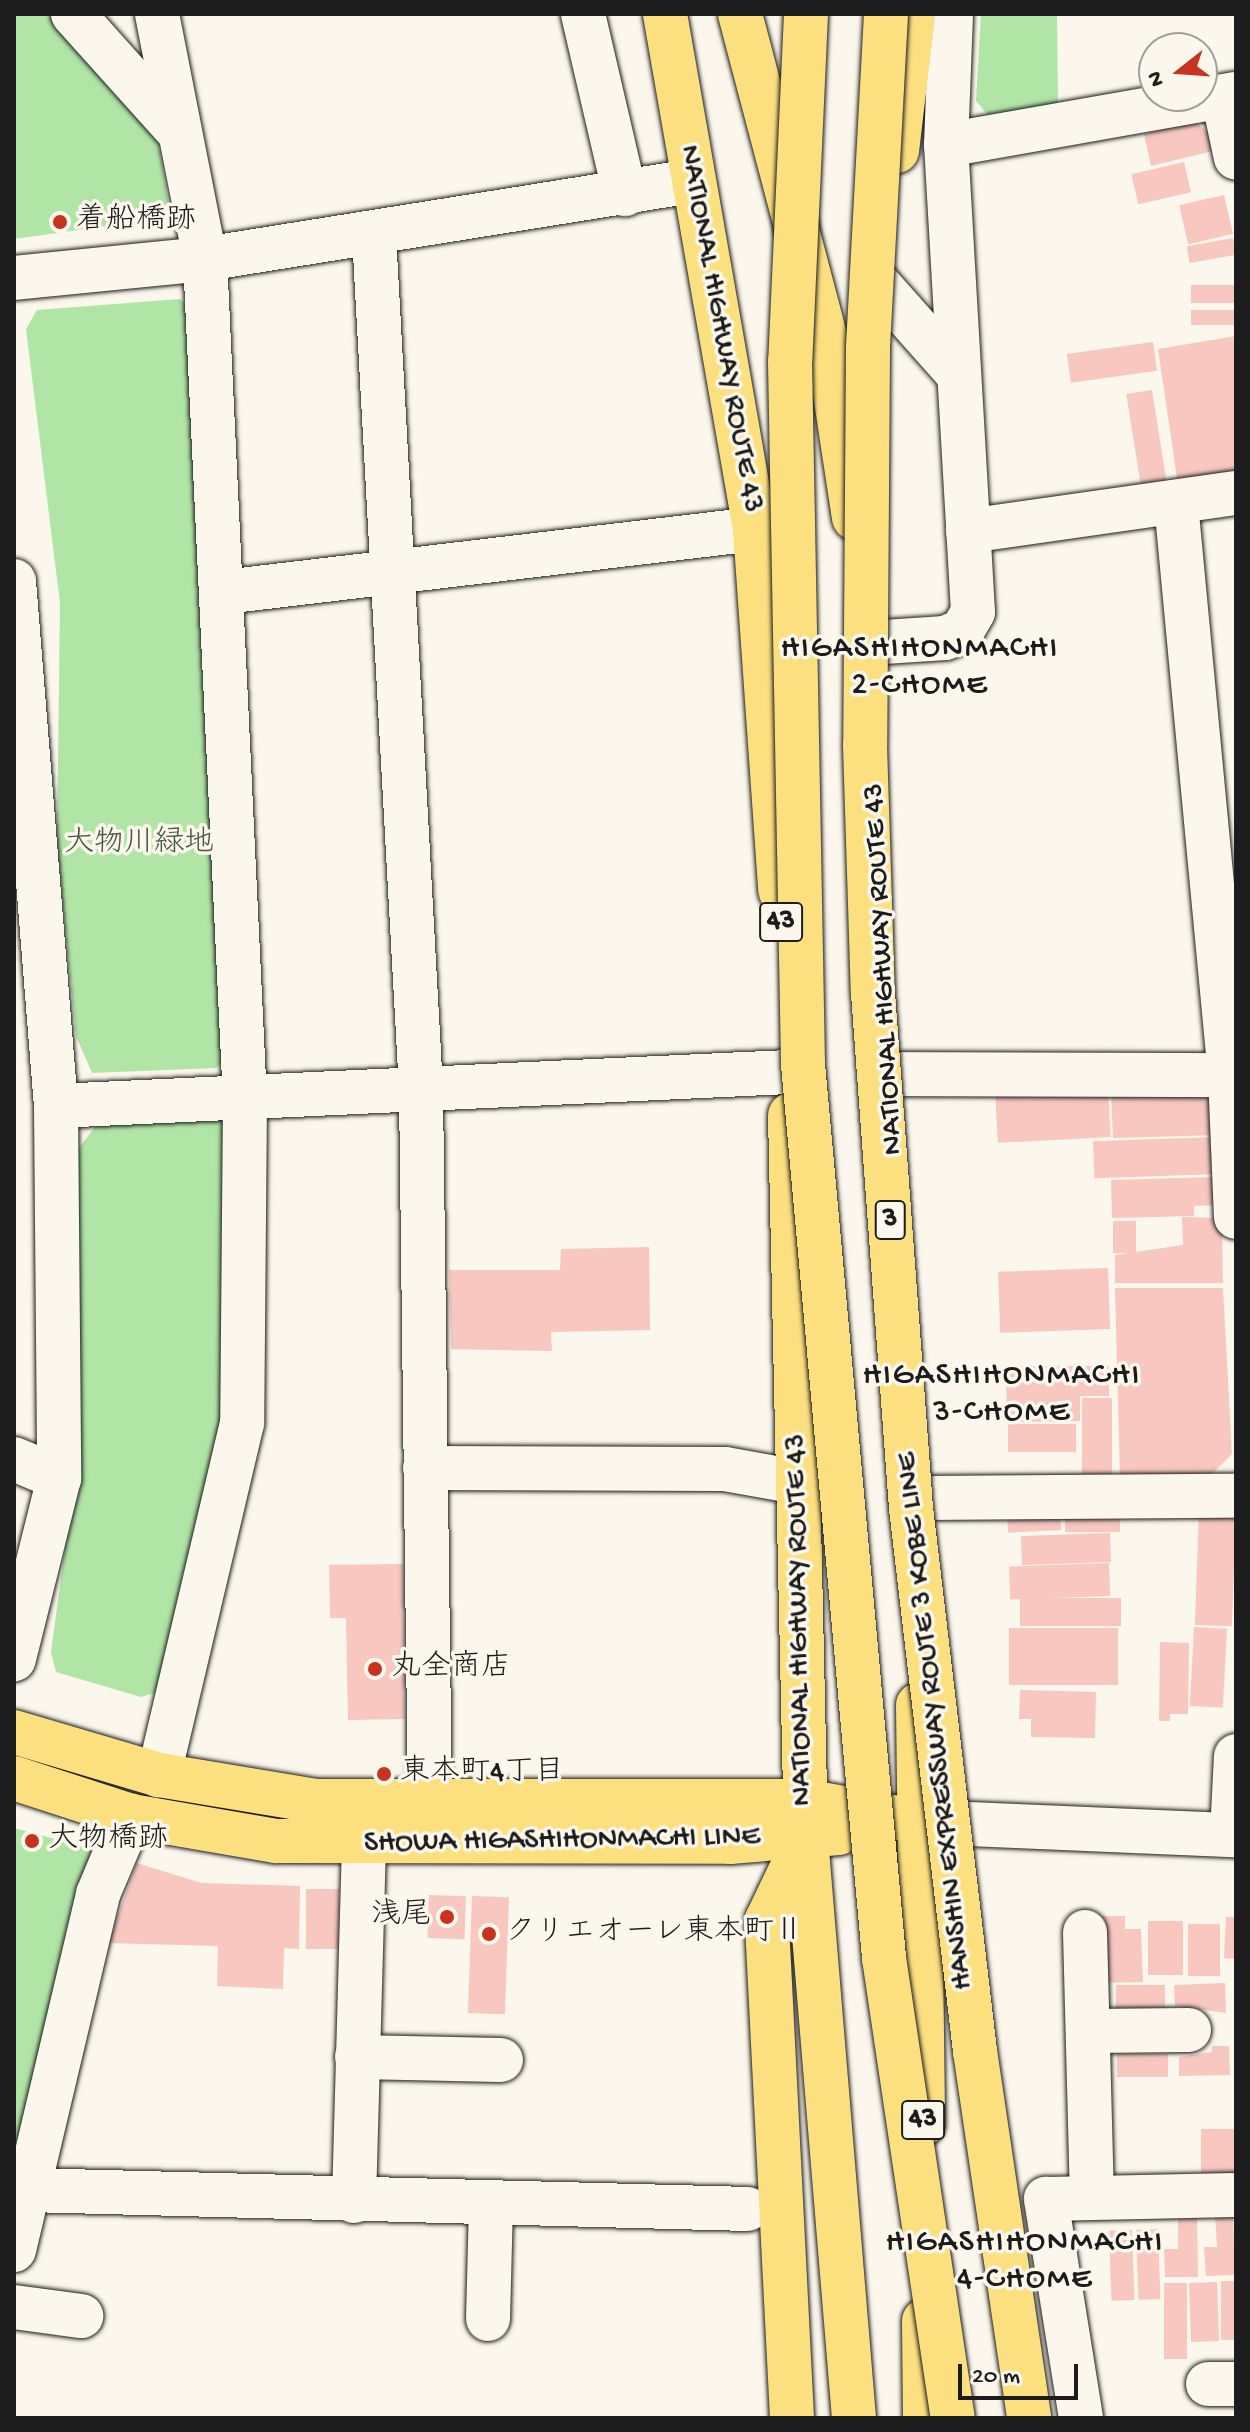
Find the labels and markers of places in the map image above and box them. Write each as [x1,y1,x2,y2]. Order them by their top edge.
place label: 着船橋跡 [76,204,196,240]
marker: 着船橋跡 [51,213,69,231]
place label: 丸全商店 [391,1651,511,1687]
marker: 丸全商店 [366,1660,384,1678]
place label: 東本町4丁目 [400,1756,564,1792]
marker: 東本町4丁目 [375,1765,393,1783]
place label: 大物橋跡 [48,1823,168,1859]
marker: 大物橋跡 [23,1832,41,1850]
place label: 浅尾 [371,1899,431,1935]
marker: 浅尾 [438,1908,456,1926]
place label: クリエオーレ東本町Ⅱ [505,1916,805,1952]
marker: クリエオーレ東本町Ⅱ [480,1925,498,1943]

